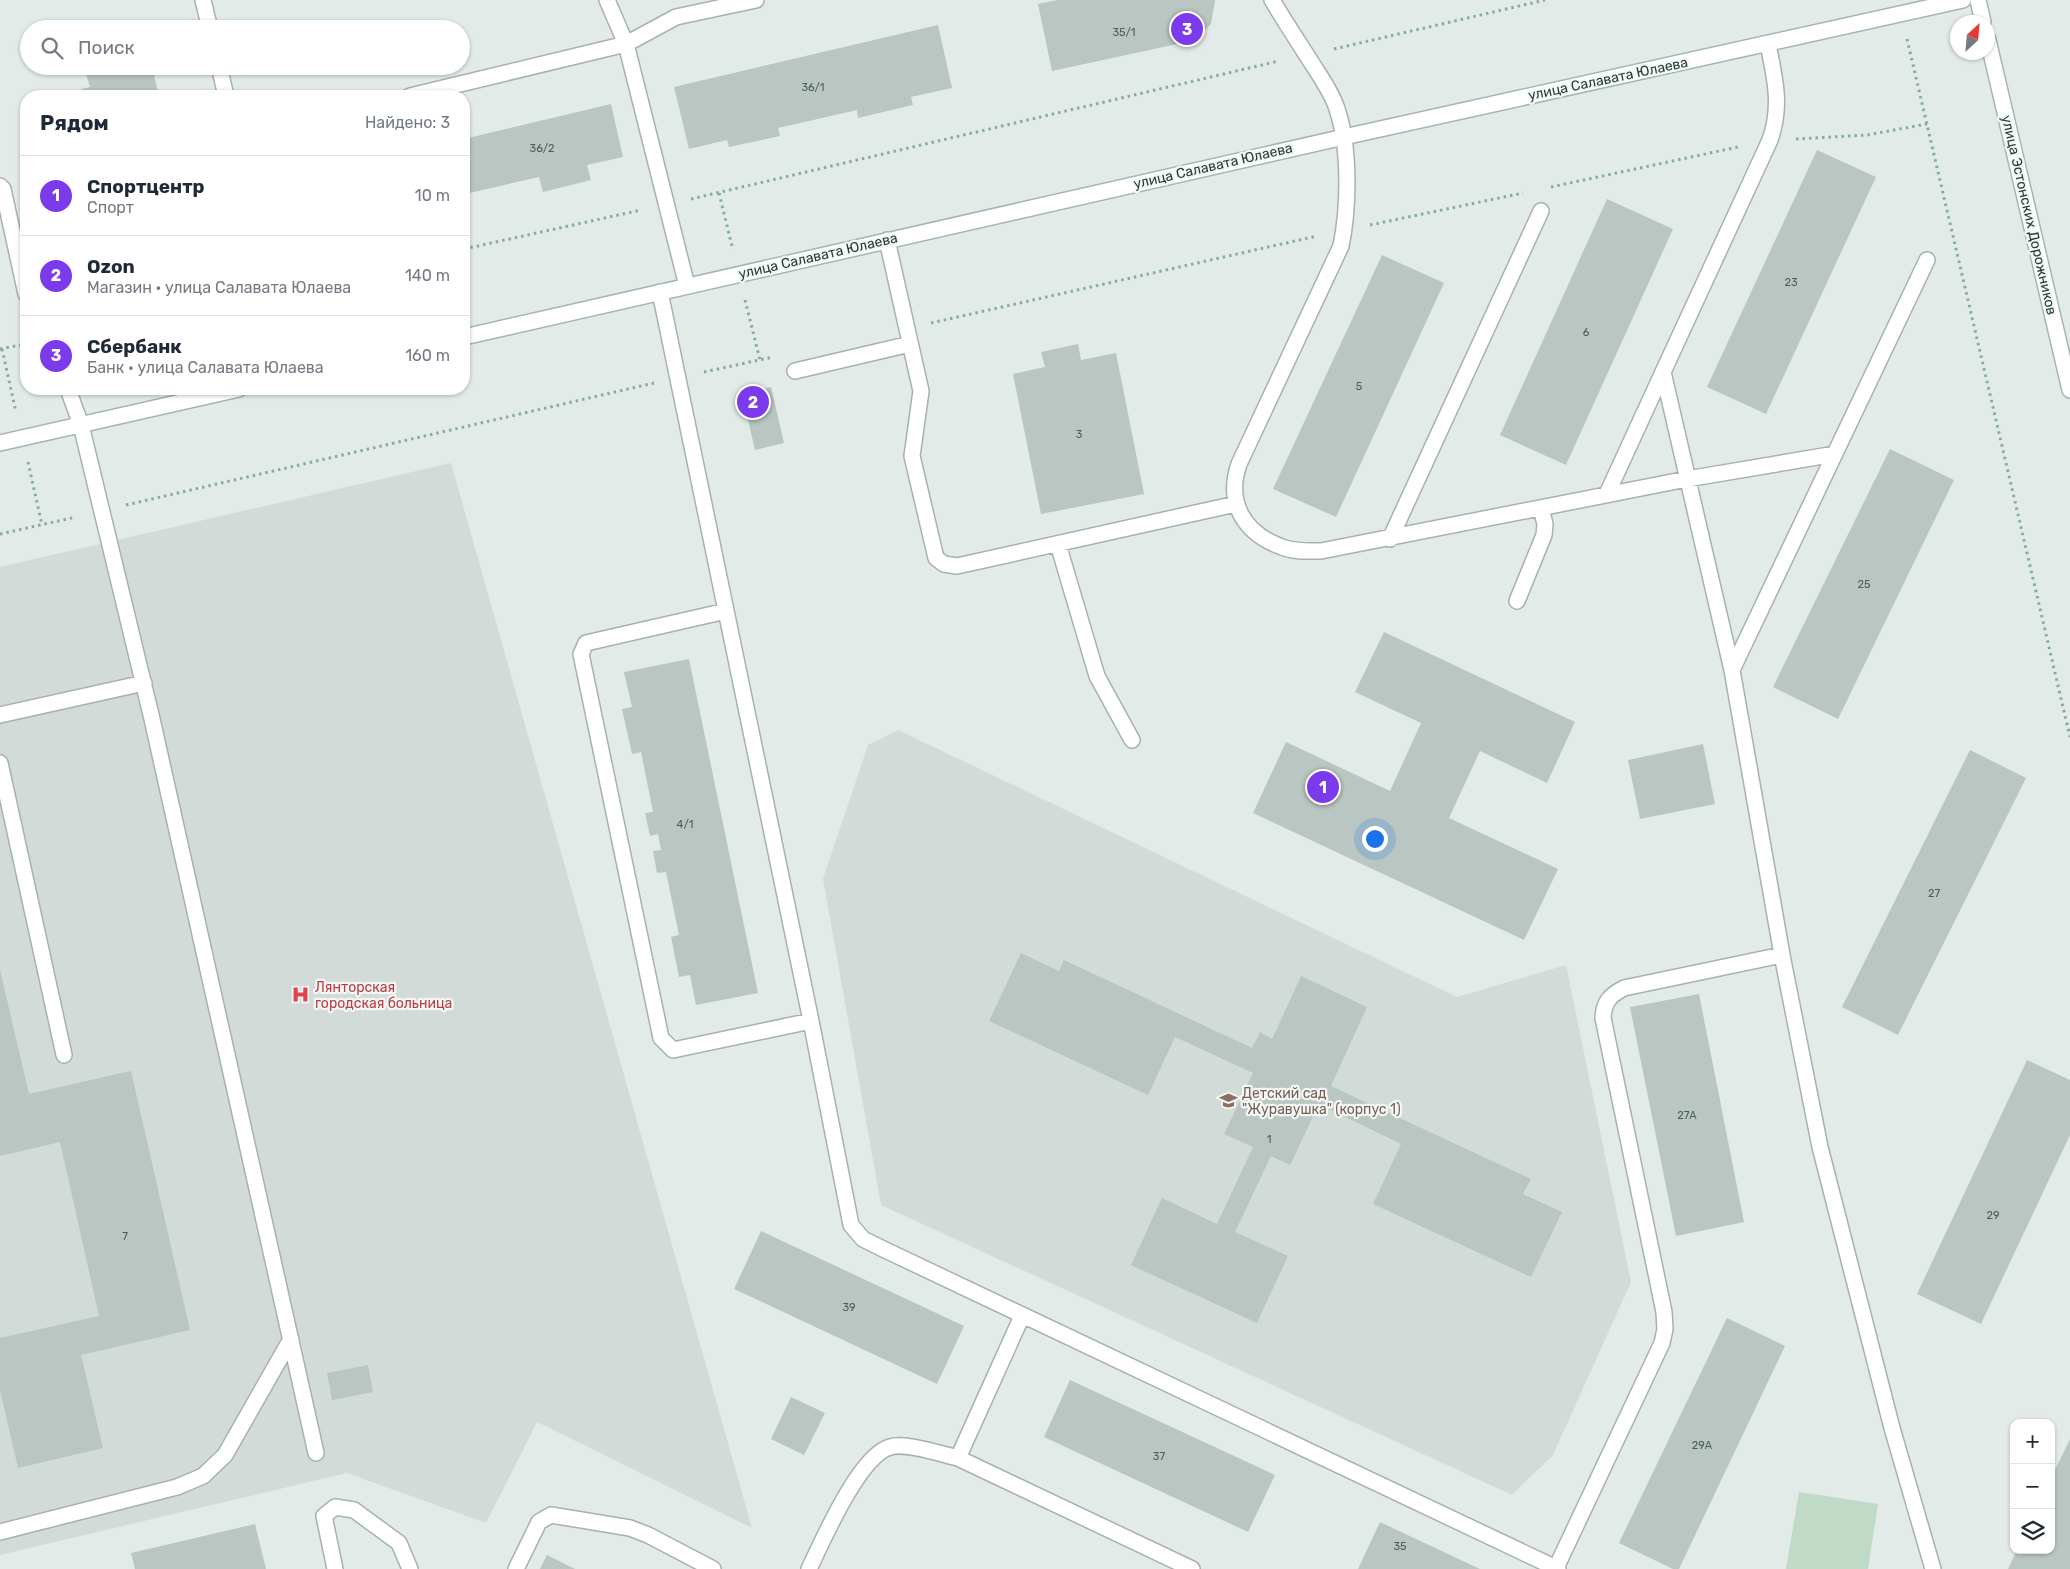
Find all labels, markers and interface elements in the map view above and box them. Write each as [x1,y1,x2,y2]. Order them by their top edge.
pin: 3 [1171,10,1203,48]
north arrow [1950,15,1995,60]
search box [20,20,470,75]
house number: 35/1 [1112,26,1136,39]
icon: search [38,34,66,62]
text: Поиск [78,36,135,59]
street label: улица Салавата Юлаева [1527,54,1689,104]
house number: 36/1 [801,81,825,94]
text: Рядом [40,110,109,135]
text: Найдено: 3 [365,113,450,132]
street label: улица Эстонских Дорожников [1998,113,2060,317]
street label: улица Салавата Юлаева [1132,139,1294,193]
house number: 36/2 [530,142,554,155]
text: Спортцентр [87,175,205,198]
text: 1 [52,186,60,205]
text: 10 m [415,186,450,205]
text: Спорт [87,198,134,217]
street label: улица Салавата Юлаева [737,229,899,283]
text: Ozon [87,255,135,278]
text: 2 [51,266,61,285]
text: 140 m [405,266,450,285]
house number: 23 [1784,276,1798,289]
text: Магазин · улица Салавата Юлаева [87,278,351,297]
house number: 6 [1583,326,1590,339]
text: Сбербанк [87,335,182,358]
text: 3 [51,346,61,365]
text: 160 m [405,346,450,365]
text: Банк · улица Салавата Юлаева [87,358,324,377]
house number: 5 [1356,380,1363,393]
pin: 2 [737,383,769,421]
house number: 3 [1076,428,1083,441]
house number: 25 [1858,578,1871,591]
pin: 1 [1307,768,1339,806]
house number: 4/1 [677,818,693,831]
your location [1362,826,1388,852]
house number: 27 [1928,887,1940,900]
place label: Лянторская городская больница [315,979,452,1012]
hospital icon: Лянторская городская больница [291,985,311,1005]
place label: Детский сад "Журавушка" (корпус 1) [1242,1085,1401,1118]
school or university icon: Детский сад "Журавушка" (корпус 1) [1218,1091,1238,1111]
house number: 27А [1677,1109,1697,1122]
house number: 1 [1267,1133,1271,1146]
house number: 29 [1987,1209,1999,1222]
house number: 7 [122,1230,128,1243]
house number: 39 [842,1301,856,1314]
map controls [2010,1419,2055,1554]
button: + [2010,1419,2055,1464]
house number: 29А [1692,1439,1713,1452]
house number: 37 [1153,1450,1165,1463]
button: − [2010,1464,2055,1509]
button: layers [2010,1509,2055,1554]
house number: 35 [1393,1540,1407,1553]

